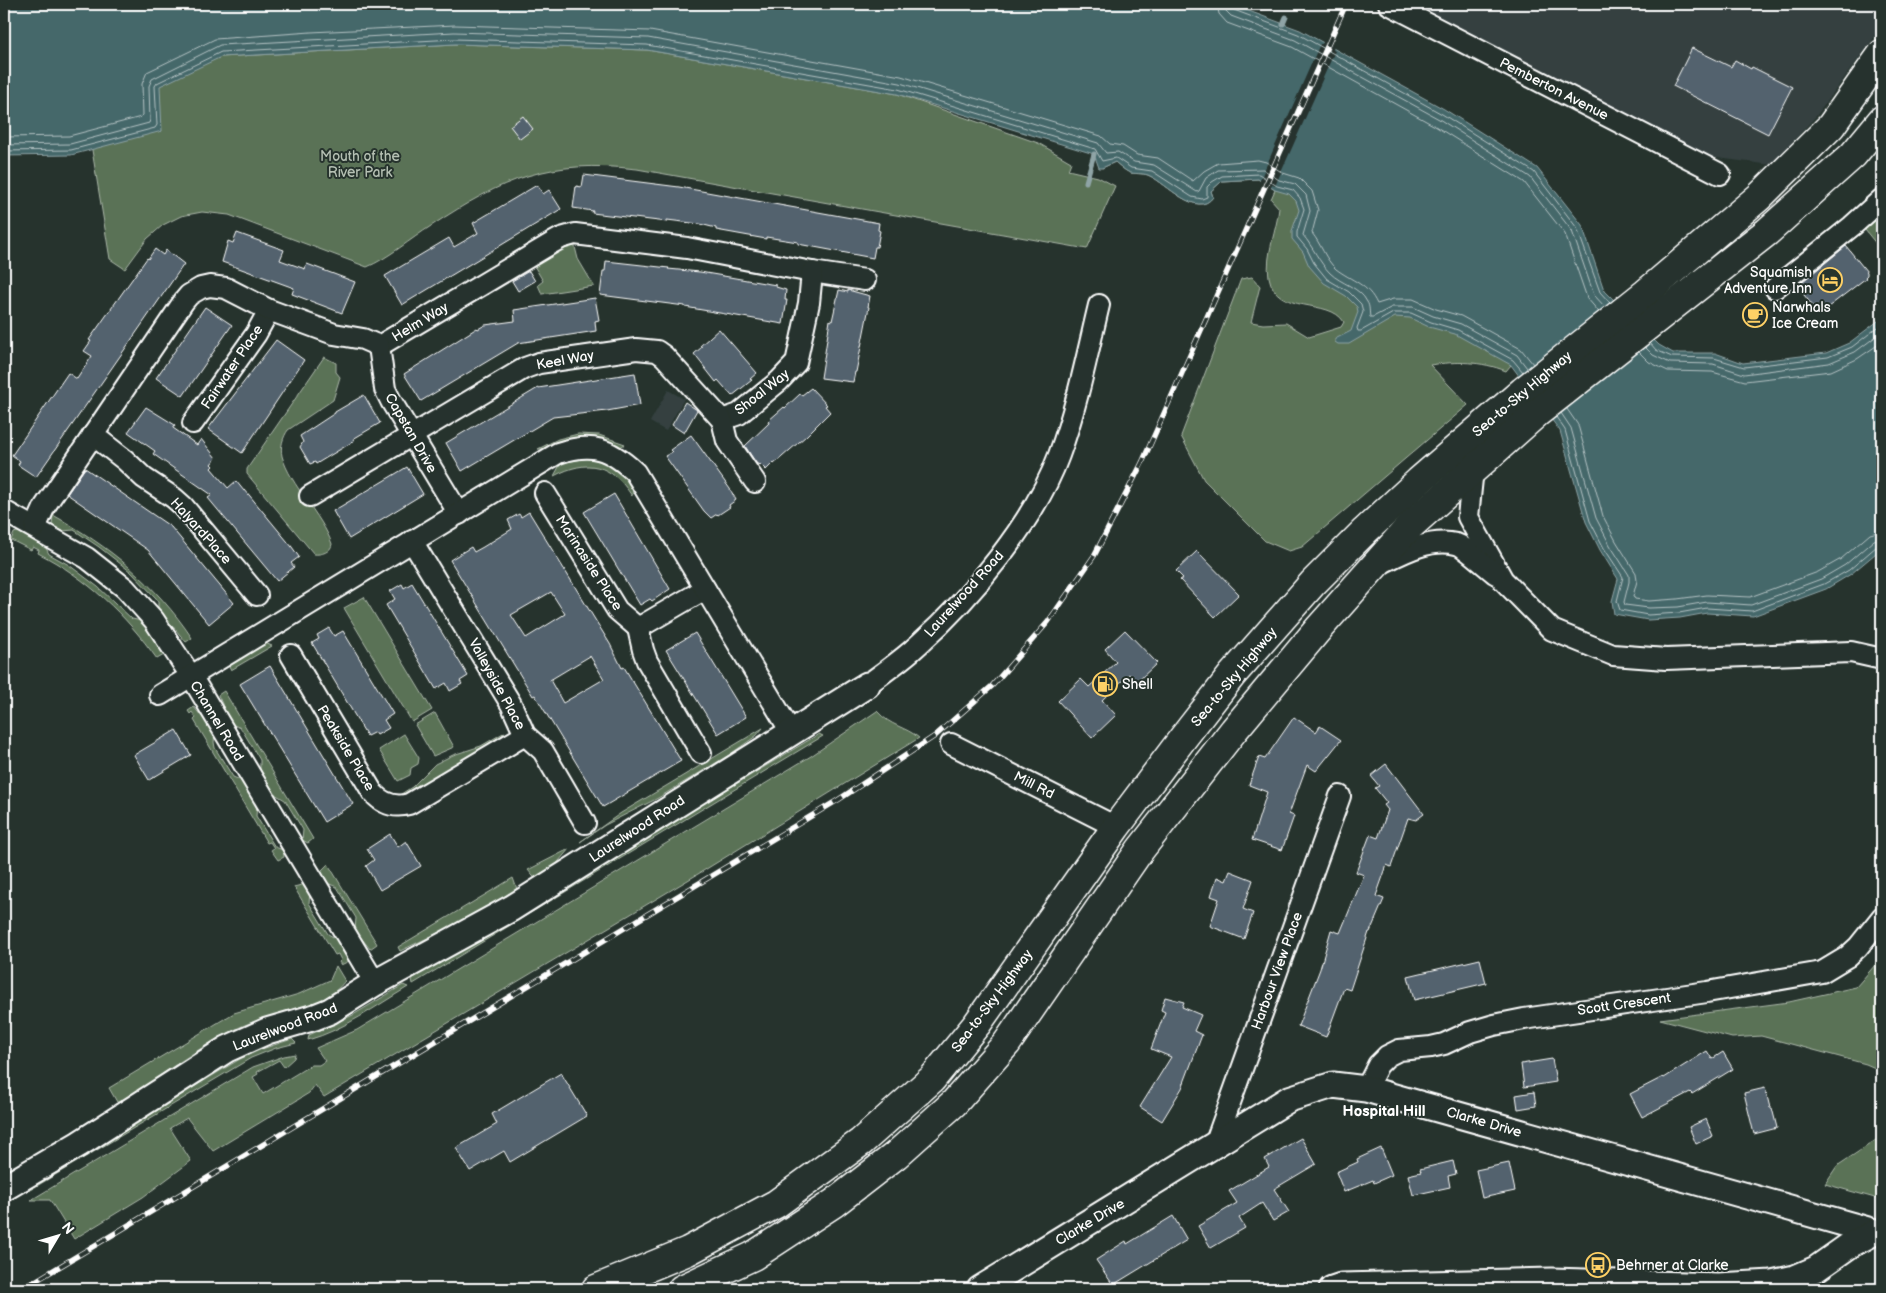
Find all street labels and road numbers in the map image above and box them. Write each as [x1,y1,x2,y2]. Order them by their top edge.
street label: Pemberton Avenue [1497,54,1611,124]
street label: Helm Way [389,298,452,345]
street label: Fairwater Place [198,322,266,412]
street label: Keel Way [535,346,596,373]
street label: Sea-to-Sky Highway [1469,347,1576,440]
street label: Shoal Way [731,365,793,419]
street label: Capstan Drive [381,390,441,476]
street label: HalyardPlace [167,494,235,568]
street label: Marinaside Place [552,512,626,614]
street label: Laurelwood Road [921,547,1007,641]
street label: Sea-to-Sky Highway [1188,623,1281,730]
street label: Valleyside Place [465,635,529,733]
street label: Channel Road [186,678,248,764]
street label: Peakside Place [314,702,378,794]
street label: Mill Rd [1011,768,1057,802]
street label: Laurelwood Road [586,792,688,866]
street label: Harbour View Place [1248,910,1306,1032]
street label: Sea-to-Sky Highway [948,946,1037,1056]
street label: Scott Crescent [1576,989,1672,1019]
street label: Laurelwood Road [230,999,340,1055]
street label: Clarke Drive [1444,1103,1524,1141]
street label: Clarke Drive [1052,1195,1128,1249]

